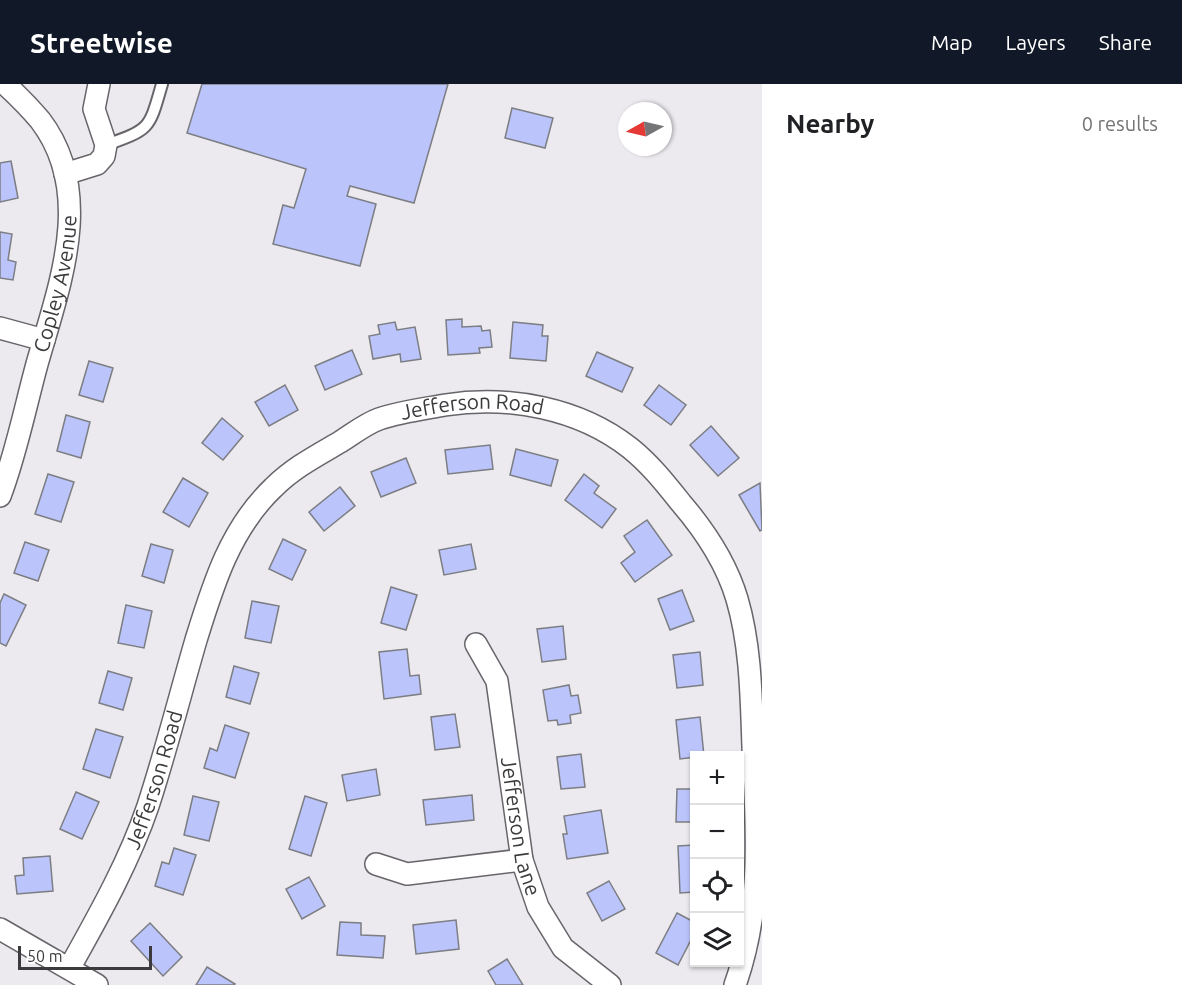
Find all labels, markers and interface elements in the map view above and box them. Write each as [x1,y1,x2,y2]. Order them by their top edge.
text: Streetwise [30,27,173,58]
text: Map [931,30,972,54]
text: Layers [1005,30,1066,54]
text: Share [1099,30,1152,54]
north arrow [618,102,672,156]
text: Nearby [786,109,874,138]
text: 0 results [1082,112,1158,135]
street label: Copley Avenue [28,214,81,355]
street label: Jefferson Road [398,389,546,424]
street label: Jefferson Road [120,708,187,852]
map controls [690,751,744,967]
button: + [690,751,744,805]
street label: Jefferson Lane [497,756,546,899]
button: − [690,805,744,859]
button: locate [690,859,744,913]
button: layers [690,913,744,967]
scale bar [18,943,152,970]
text: 50 m [27,947,63,965]

